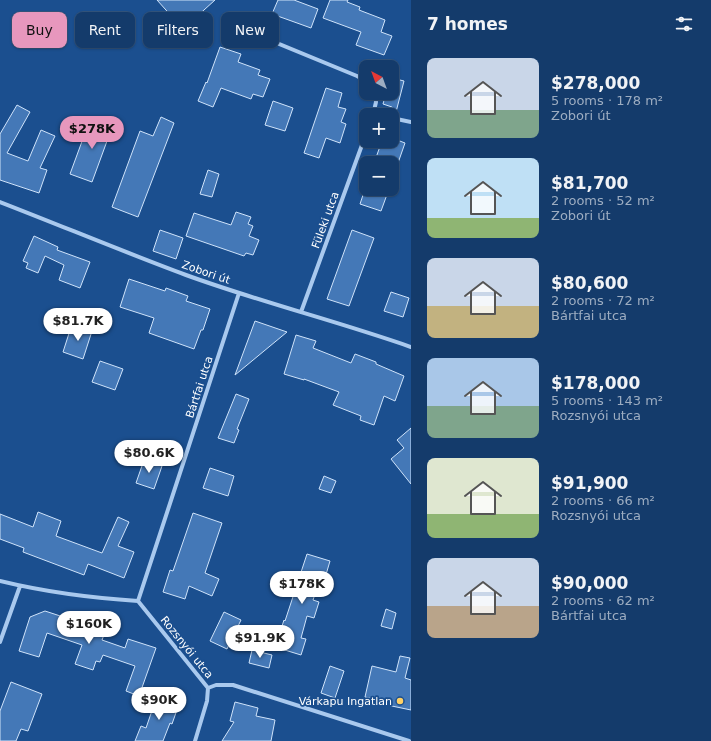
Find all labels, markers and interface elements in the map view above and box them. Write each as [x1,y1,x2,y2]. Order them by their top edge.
chip: Buy [12,12,67,48]
chip: Rent [75,12,135,48]
chip: Filters [143,12,213,48]
chip: New [221,12,279,48]
icon: filters [673,13,695,35]
text: 7 homes [427,14,508,34]
north arrow [359,60,399,100]
map controls [359,60,399,196]
text: $278,000 [551,73,640,93]
icon: home [459,74,507,122]
text: 5 rooms · 178 m² [551,93,663,108]
button: + [359,108,399,148]
text: Zobori út [551,108,611,123]
pin: $278K [64,116,120,150]
text: $278K [69,121,115,136]
button: − [359,156,399,196]
text: $81,700 [551,173,628,193]
icon: home [459,174,507,222]
street label: Füleki utca [309,190,342,250]
text: 2 rooms · 52 m² [551,193,655,208]
text: Zobori út [551,208,611,223]
street label: Zobori út [180,258,232,287]
text: $80,600 [551,273,628,293]
icon: home [459,274,507,322]
text: 2 rooms · 72 m² [551,293,655,308]
pin: $81.7K [45,308,111,342]
text: Bártfai utca [551,308,627,323]
text: $81.7K [52,313,104,328]
street label: Bártfai utca [183,355,216,420]
text: $178,000 [551,373,640,393]
icon: home [459,374,507,422]
text: 5 rooms · 143 m² [551,393,663,408]
text: Rozsnyói utca [551,408,641,423]
pin: $80.6K [116,440,182,474]
text: $80.6K [123,445,175,460]
text: $91,900 [551,473,628,493]
icon: home [459,474,507,522]
text: 2 rooms · 66 m² [551,493,655,508]
text: Rozsnyói utca [551,508,641,523]
pin: $178K [274,571,330,605]
text: $90,000 [551,573,628,593]
icon: home [459,574,507,622]
text: $178K [279,576,325,591]
text: 2 rooms · 62 m² [551,593,655,608]
text: Bártfai utca [551,608,627,623]
pin: $160K [61,611,117,645]
street label: Rozsnyói utca [158,614,216,681]
text: $160K [66,616,112,631]
pin: $91.9K [227,625,293,659]
text: $91.9K [234,630,286,645]
pin: $90K [135,687,183,721]
text: $90K [140,692,178,707]
place label: Várkapu Ingatlan [299,695,392,708]
marker: Várkapu Ingatlan [395,696,405,706]

